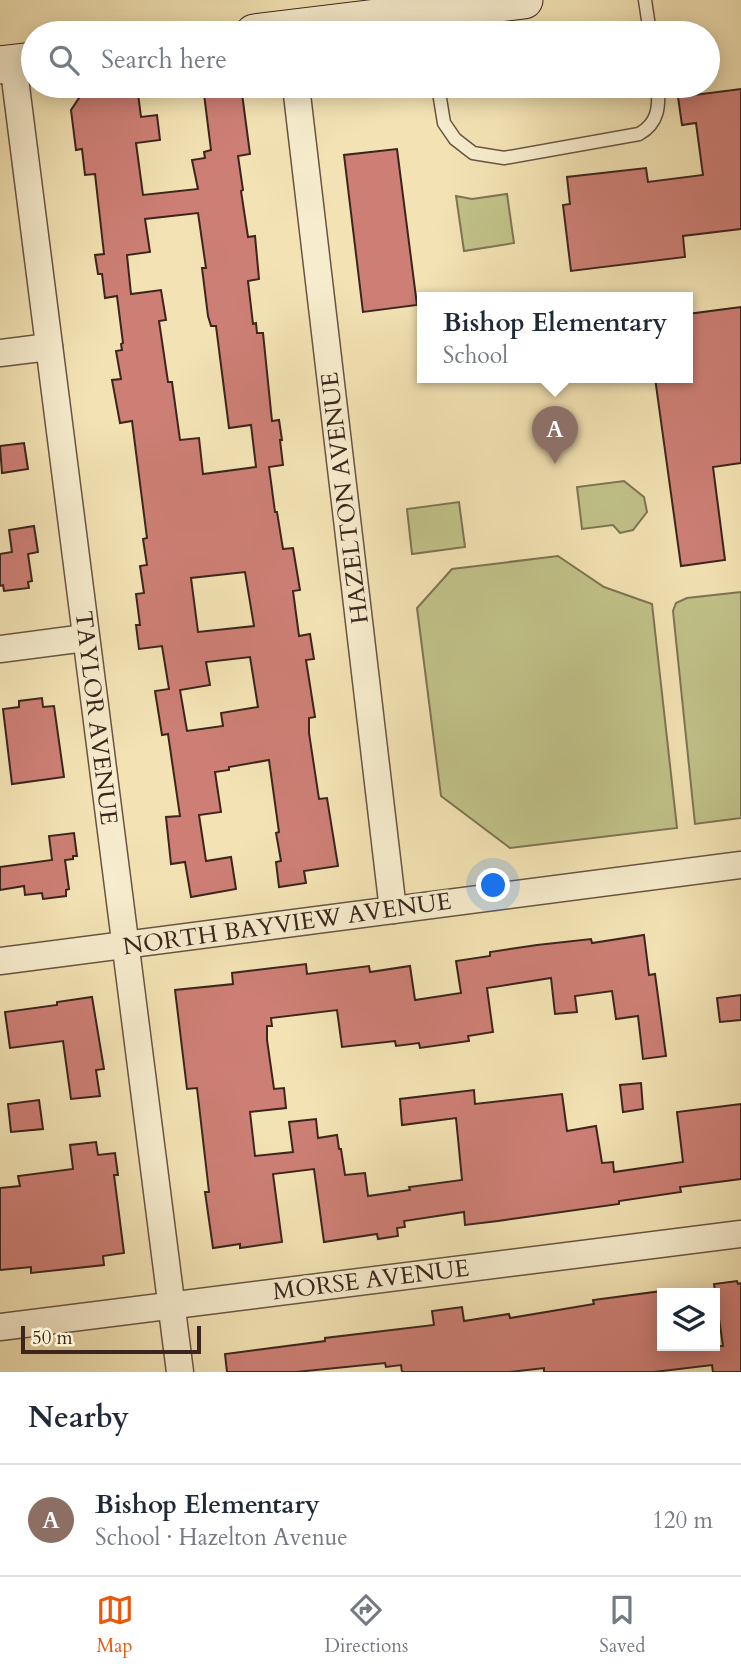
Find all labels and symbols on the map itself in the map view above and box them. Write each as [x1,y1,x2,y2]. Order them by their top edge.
street label: HAZELTON AVENUE [313,370,377,626]
pin: A [532,406,578,464]
street label: TAYLOR AVENUE [67,609,125,827]
your location [476,868,510,902]
street label: NORTH BAYVIEW AVENUE [121,885,453,963]
street label: MORSE AVENUE [271,1252,471,1308]
scale bar [21,1323,201,1355]

